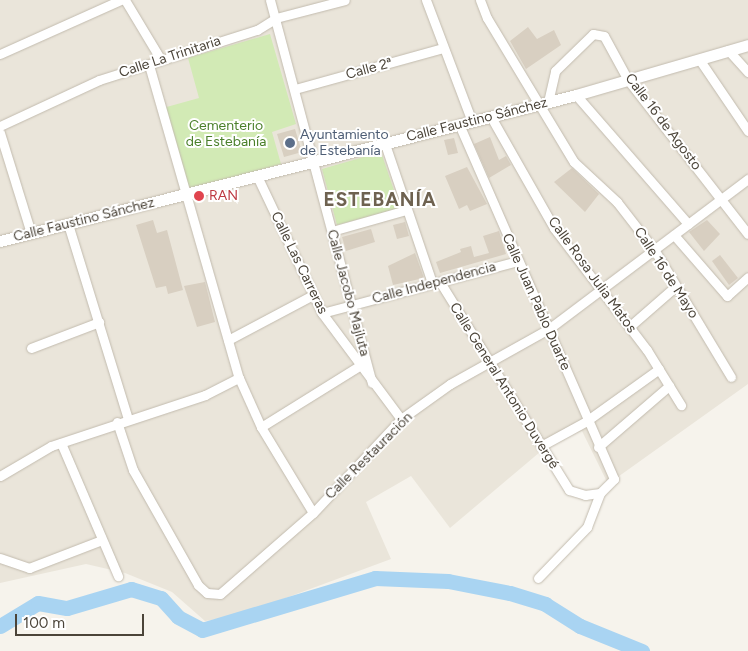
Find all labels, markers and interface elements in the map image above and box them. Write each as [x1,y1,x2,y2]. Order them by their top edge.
street label: Calle La Trinitaria [117,33,223,81]
street label: Calle 2ª [344,55,394,83]
street label: Calle 16 de Agosto [621,70,705,174]
street label: Calle Faustino Sánchez [405,94,549,146]
park label: Cementerio de Estebanía [186,118,266,150]
place label: Ayuntamiento de Estebanía [300,127,389,160]
marker: Ayuntamiento de Estebanía [284,137,296,149]
place label: RAN [209,188,238,204]
district label: ESTEBANÍA [322,189,438,211]
marker: RAN [193,190,205,202]
street label: Calle Faustino Sánchez [12,194,156,246]
street label: Calle Las Carreras [267,209,331,317]
street label: Calle Rosa Julia Matos [544,214,640,336]
street label: Calle 16 de Mayo [630,224,702,322]
street label: Calle Jacobo Majluta [323,228,373,358]
street label: Calle Juan Pablo Duarte [498,231,574,373]
street label: Calle Independencia [370,258,498,308]
street label: Calle General Antonio Duvergé [446,300,562,472]
street label: Calle Restauración [322,409,416,503]
scale bar [18,604,146,636]
text: 100 m [23,614,65,632]

